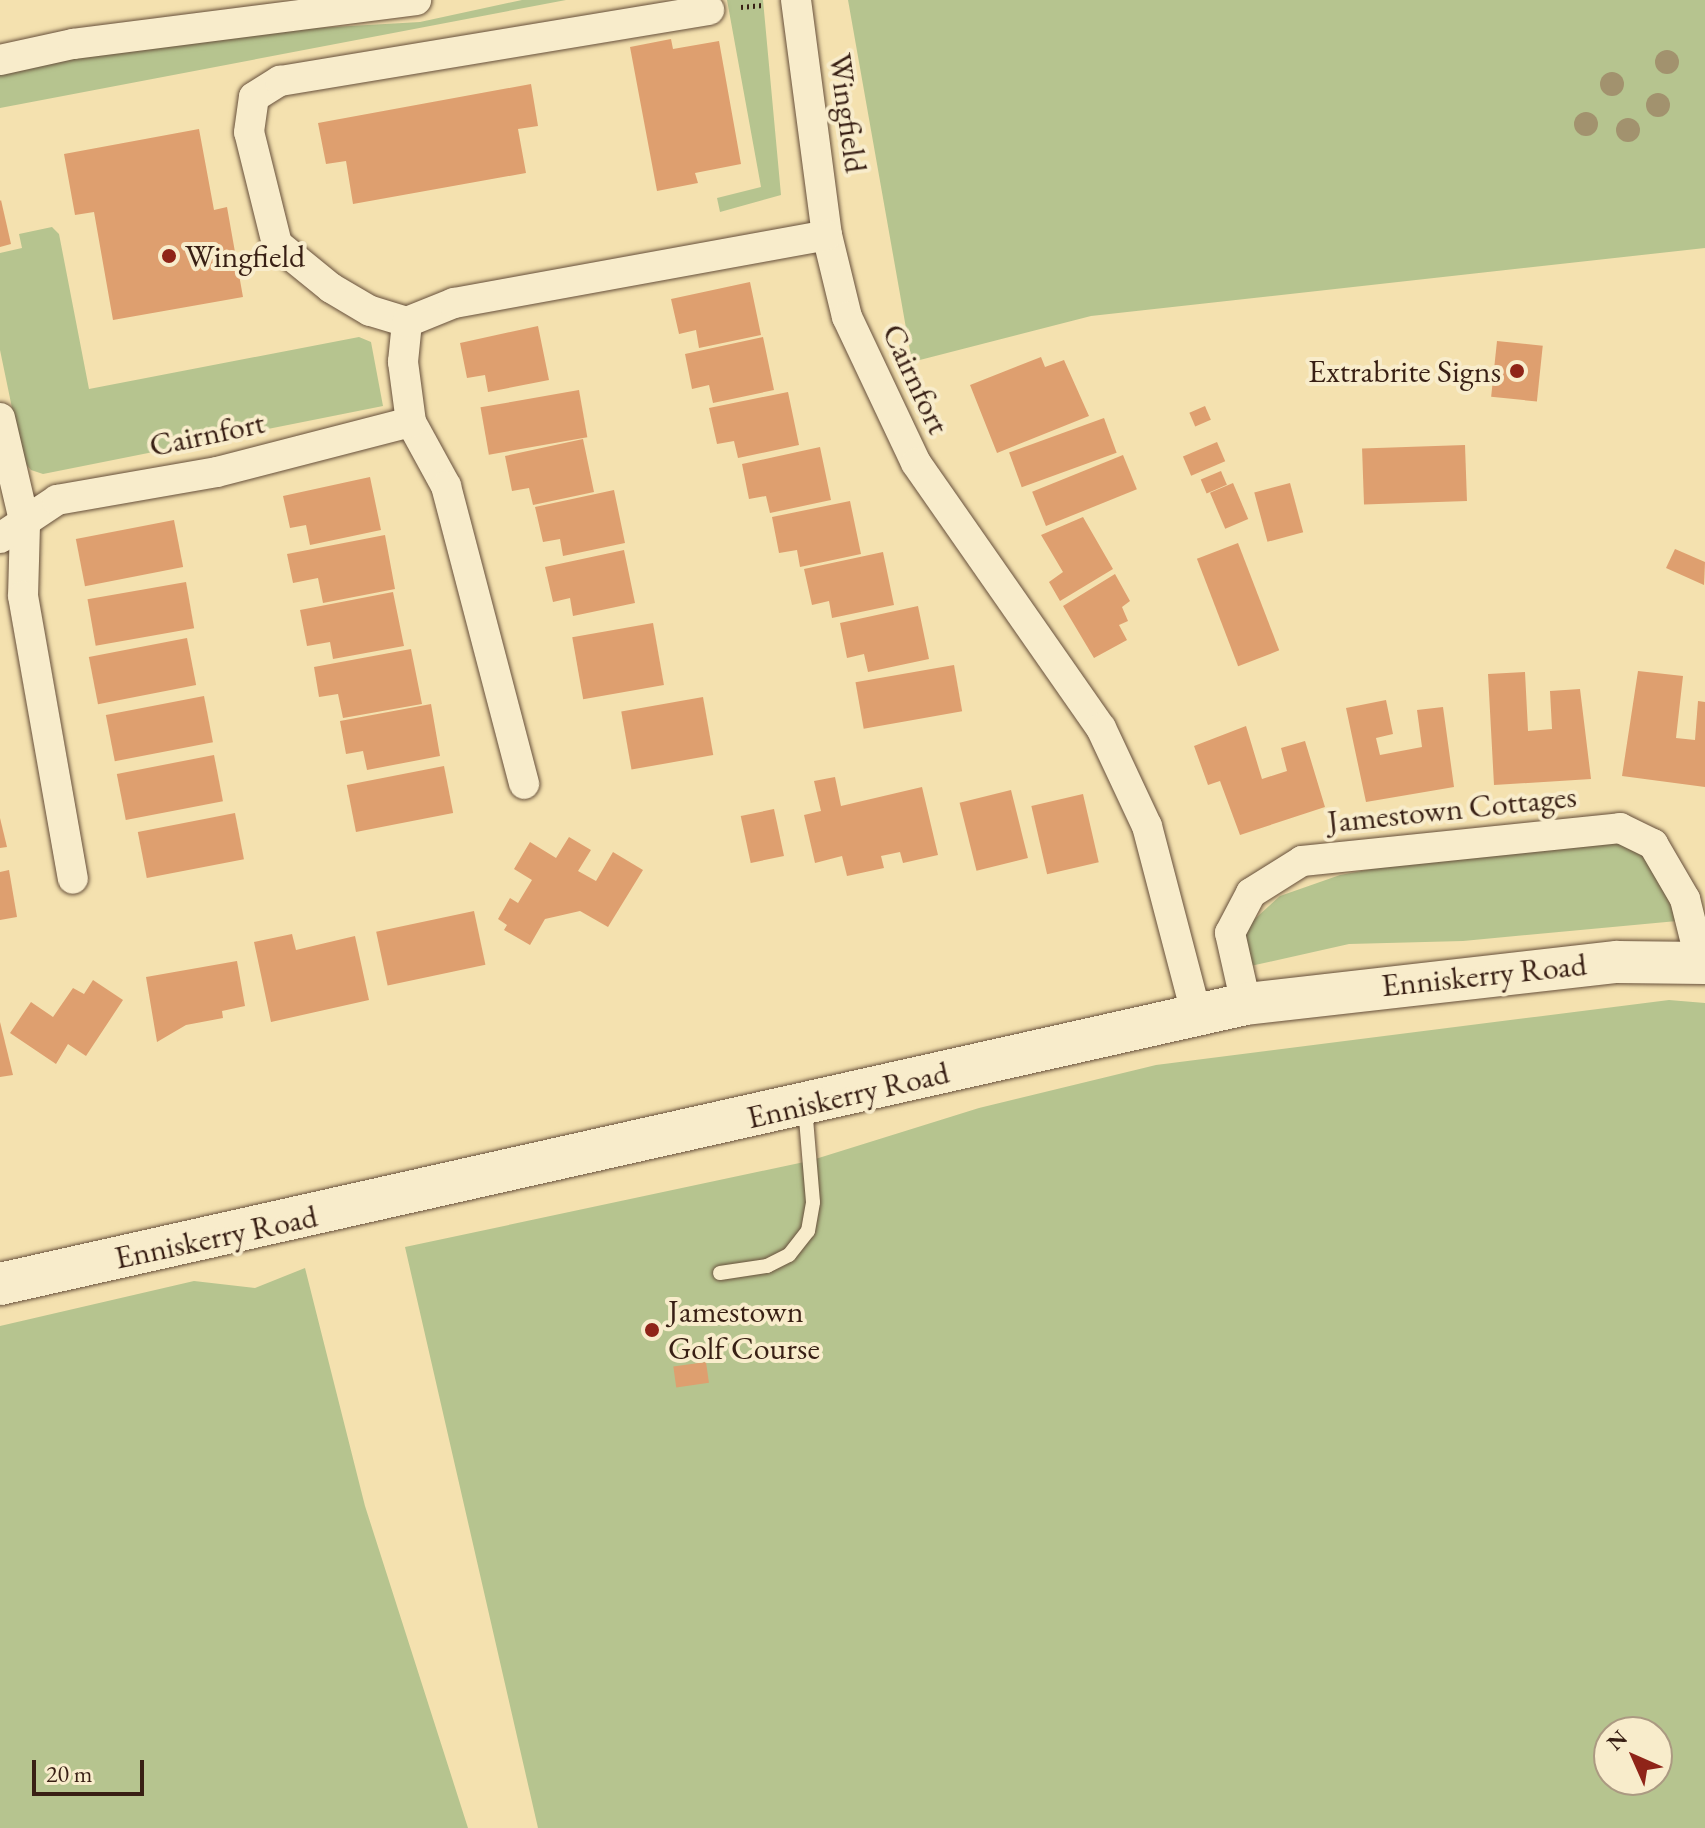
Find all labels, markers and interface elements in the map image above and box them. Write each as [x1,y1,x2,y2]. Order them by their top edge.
street label: Wingfield [821,51,875,175]
place label: Wingfield [185,237,305,275]
marker: Wingfield [160,247,178,265]
street label: Cairnfort [874,318,958,440]
place label: Extrabrite Signs [1308,352,1501,390]
marker: Extrabrite Signs [1508,362,1526,380]
street label: Cairnfort [146,403,268,465]
street label: Jamestown Cottages [1326,777,1578,841]
street label: Enniskerry Road [1379,945,1589,1005]
street label: Enniskerry Road [743,1053,953,1137]
street label: Enniskerry Road [111,1197,321,1277]
place label: Jamestown Golf Course [668,1293,820,1368]
marker: Jamestown Golf Course [643,1321,661,1339]
north arrow [1593,1716,1673,1796]
text: N [1601,1724,1634,1757]
scale bar [36,1744,148,1794]
text: 20 m [46,1758,93,1789]

